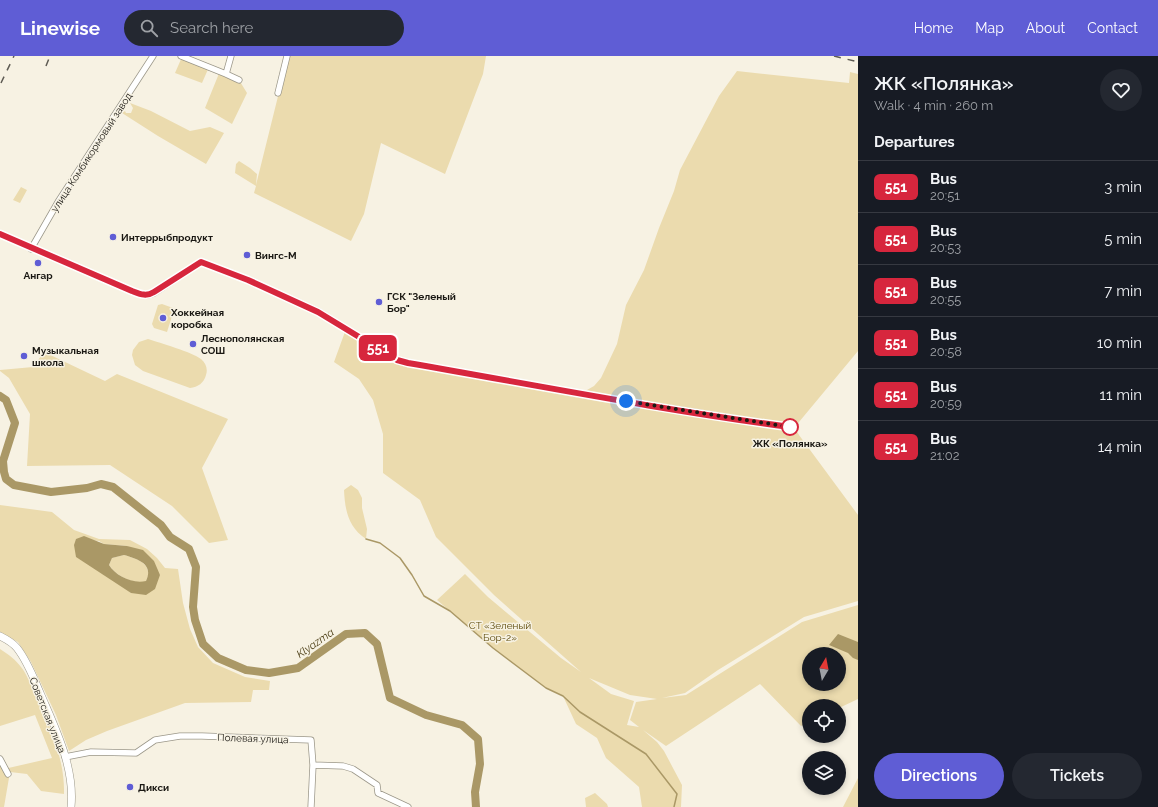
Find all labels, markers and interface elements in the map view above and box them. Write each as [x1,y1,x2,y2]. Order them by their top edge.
search box [124,10,404,46]
text: Linewise [20,17,100,39]
icon: search [138,17,160,39]
text: Search here [170,19,253,37]
text: Home [914,20,953,36]
text: Map [975,20,1004,36]
text: About [1026,20,1065,36]
text: Contact [1087,20,1138,36]
button: heart [1100,69,1142,111]
text: ЖК «Полянка» [874,72,1014,94]
street label: улица Комбикормовый завод [49,91,134,214]
text: Walk · 4 min · 260 m [874,98,993,113]
text: Departures [874,133,955,151]
text: Bus [930,170,957,188]
text: 3 min [1104,178,1142,196]
text: 551 [885,179,907,195]
text: 20:51 [930,188,960,203]
text: Bus [930,222,957,240]
text: 5 min [1104,230,1142,248]
text: 551 [885,231,907,247]
marker: Интеррыбпродукт [108,232,118,242]
place label: Интеррыбпродукт [121,232,213,243]
text: 20:53 [930,240,961,255]
marker: Вингс-М [242,250,252,260]
place label: Вингс-М [255,250,297,261]
marker: Ангар [33,258,43,268]
place label: Ангар [23,270,53,281]
text: Bus [930,274,957,292]
text: 7 min [1104,282,1142,300]
text: 551 [885,283,907,299]
place label: ГСК "Зеленый Бор" [387,291,456,314]
text: 20:55 [930,292,961,307]
marker: ГСК "Зеленый Бор" [374,297,384,307]
place label: Хоккейная коробка [170,307,224,330]
marker: Хоккейная коробка [158,313,168,323]
text: Bus [930,326,957,344]
place label: Леснополянская СОШ [201,333,284,356]
text: 10 min [1097,334,1142,352]
line badge: 551 [355,335,401,361]
text: 551 [885,335,907,351]
marker: Леснополянская СОШ [188,339,198,349]
text: 551 [367,340,389,356]
text: 20:58 [930,344,962,359]
place label: Музыкальная школа [32,345,99,368]
marker: Музыкальная школа [19,351,29,361]
text: Bus [930,378,957,396]
text: 11 min [1100,386,1142,404]
text: 551 [885,387,907,403]
your location [616,391,636,411]
text: 20:59 [930,396,962,411]
marker: ЖК «Полянка» [781,418,799,436]
text: Bus [930,430,957,448]
place label: ЖК «Полянка» [752,438,828,449]
text: 14 min [1098,438,1142,456]
text: 551 [885,439,907,455]
text: 21:02 [930,448,960,463]
park label: СТ «Зеленый Бор-2» [469,620,531,643]
water label: Klyazma [294,626,337,661]
north arrow [802,647,846,691]
map controls [802,647,846,795]
street label: Советская улица [27,676,68,755]
button: locate [802,699,846,743]
street label: Полевая улица [217,732,289,745]
button: layers [802,751,846,795]
button: Directions [874,753,1004,799]
button: Tickets [1012,753,1142,799]
marker: Дикси [125,782,135,792]
place label: Дикси [138,782,169,793]

